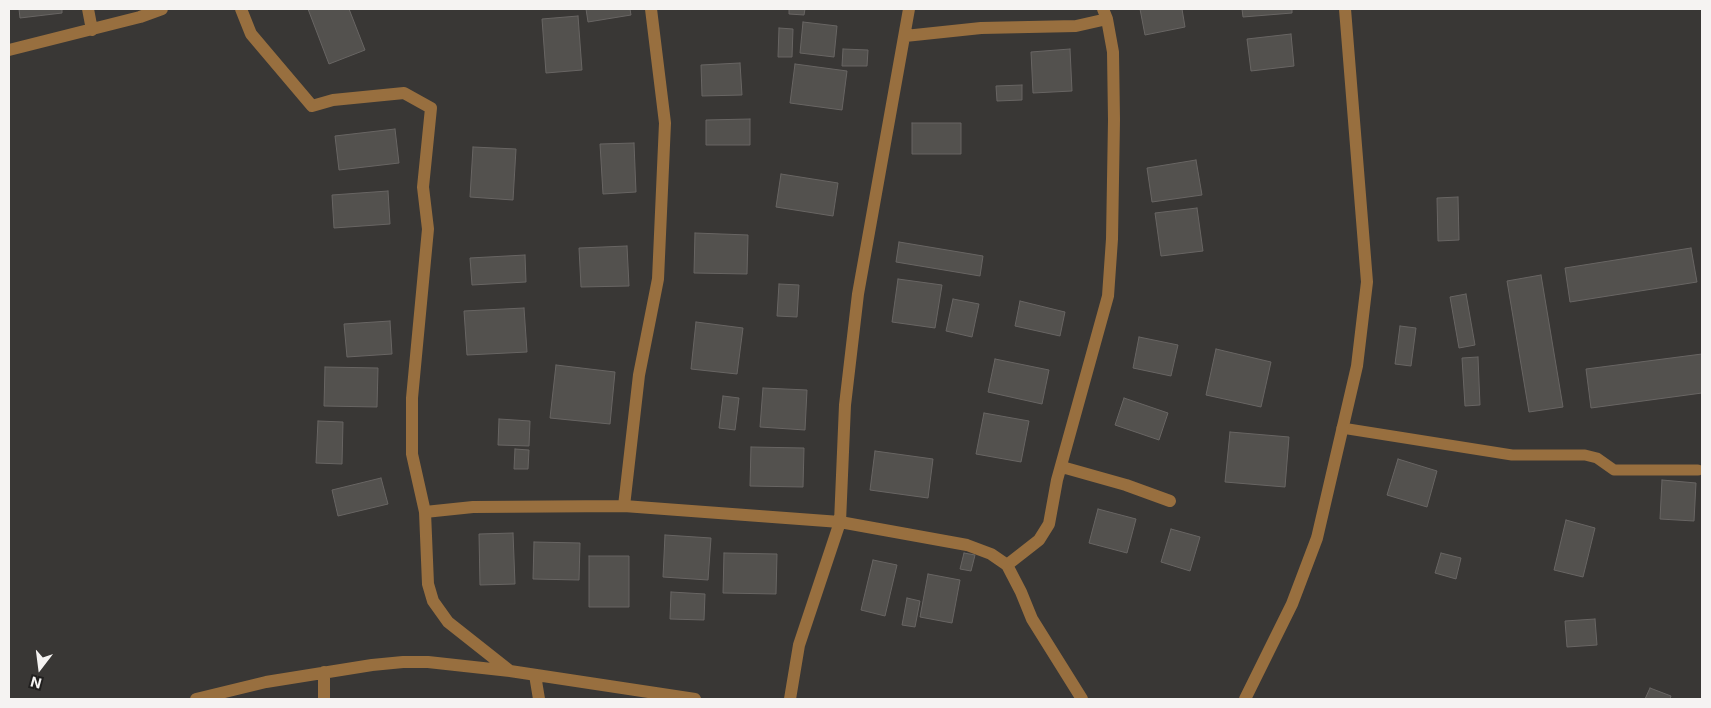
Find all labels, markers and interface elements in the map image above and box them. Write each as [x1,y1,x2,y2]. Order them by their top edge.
north arrow [15,643,65,693]
text: N [29,673,43,693]

